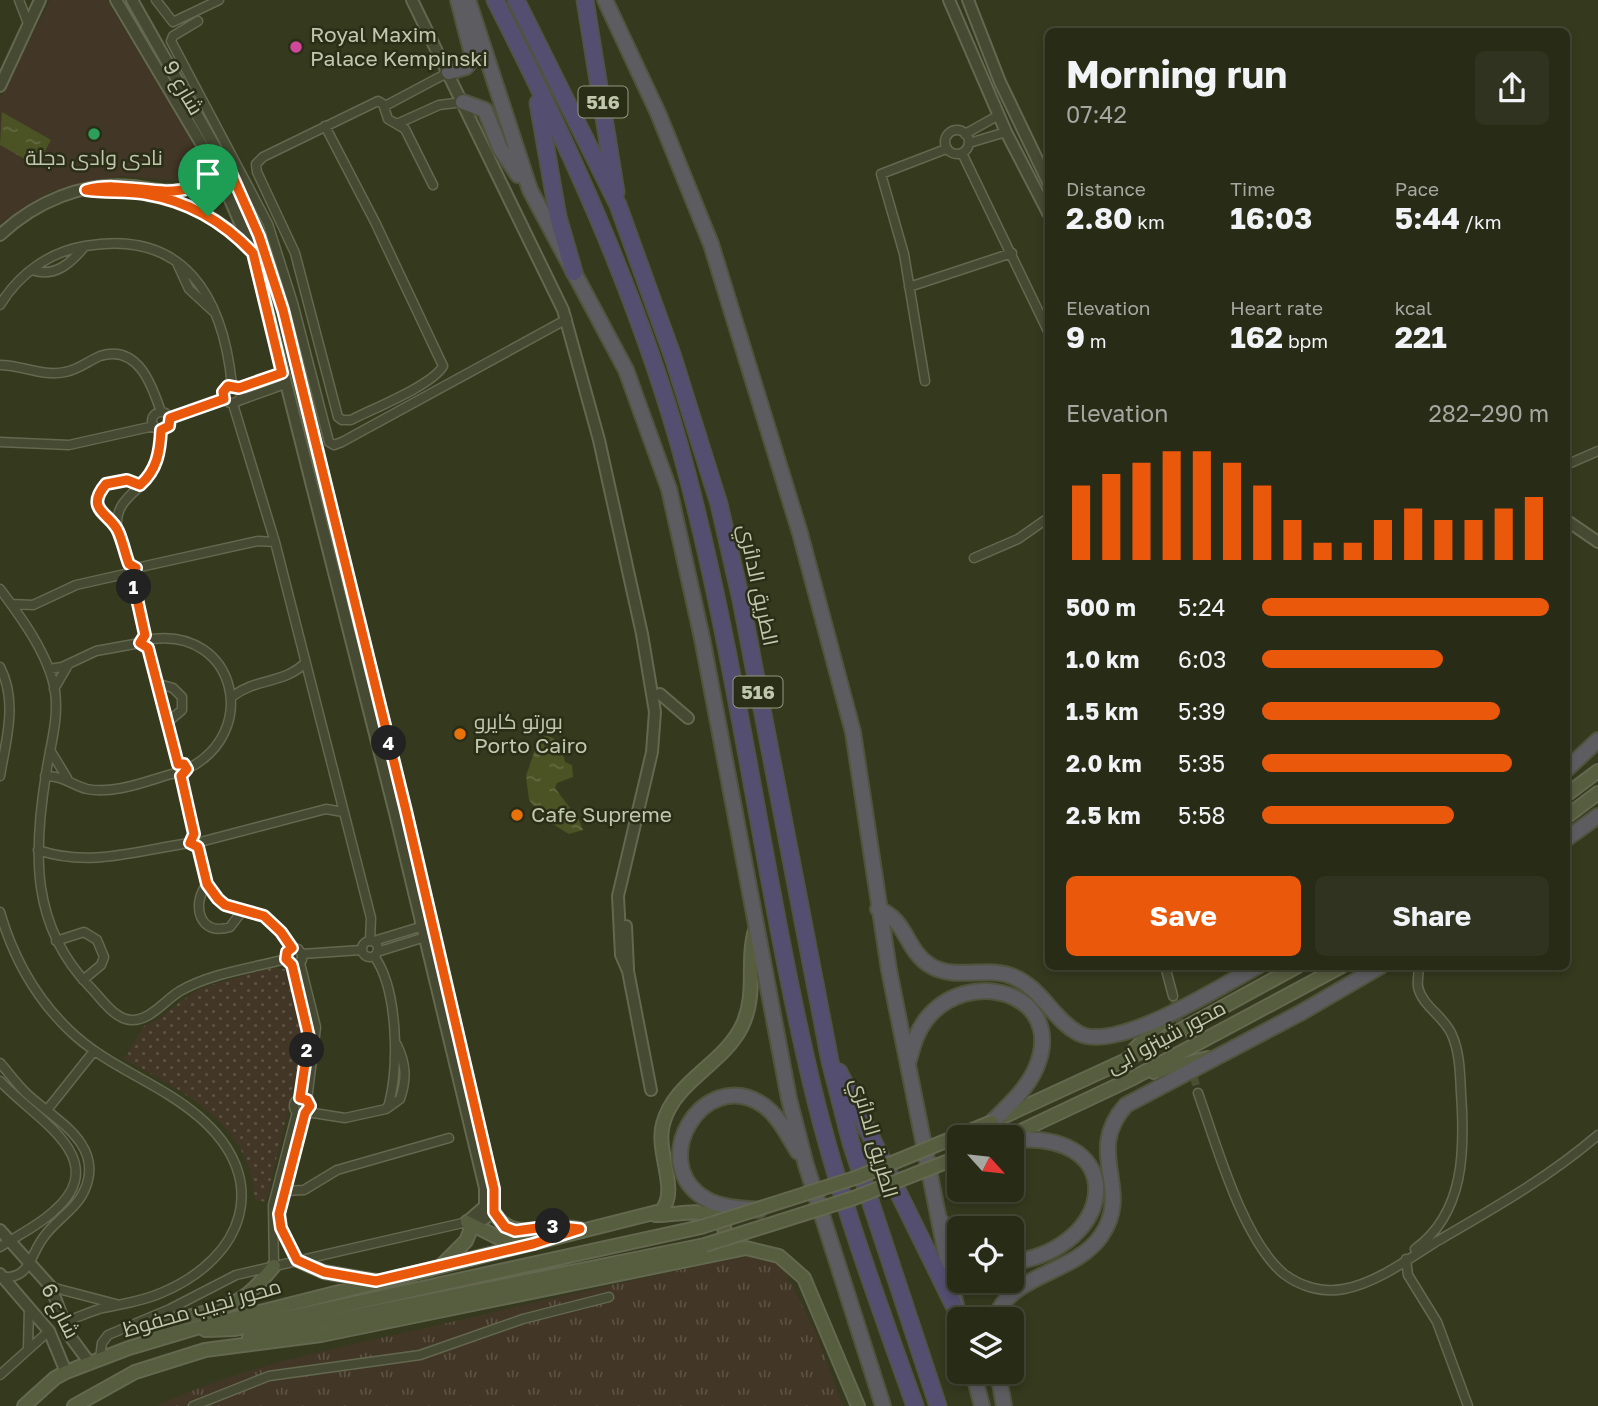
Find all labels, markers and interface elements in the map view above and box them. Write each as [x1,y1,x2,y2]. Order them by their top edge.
place label: Royal Maxim Palace Kempinski [310,21,488,71]
marker: Royal Maxim Palace Kempinski [288,39,304,55]
text: Morning run [1066,51,1287,96]
button: share [1475,51,1549,125]
street label: شارع 9 [156,56,210,120]
road number: 516 [578,86,628,118]
text: 07:42 [1066,100,1127,128]
marker: نادى وادى دجلة [86,126,102,142]
place label: نادى وادى دجلة [25,144,163,171]
pin [178,144,238,216]
icon: arrive [189,155,227,193]
text: Distance [1066,177,1146,200]
text: Time [1230,177,1275,200]
text: Pace [1395,177,1439,200]
text: 2.80 [1066,200,1133,236]
text: 16:03 [1230,200,1312,236]
text: 5:44 [1395,200,1460,236]
text: km [1133,210,1165,233]
text: /km [1460,210,1501,233]
text: Elevation [1066,296,1151,319]
text: Heart rate [1230,296,1323,319]
text: kcal [1395,296,1432,319]
text: 9 [1066,319,1085,355]
text: 162 [1230,319,1283,355]
text: 221 [1395,319,1447,355]
text: m [1085,329,1107,352]
text: bpm [1283,329,1328,352]
text: Elevation [1066,399,1168,427]
text: 282–290 m [1428,399,1549,427]
street label: الطريق الدائري [729,522,785,649]
pin: 1 [116,570,152,604]
text: 1 [129,575,138,598]
text: 500 m [1066,593,1136,621]
text: 5:24 [1178,593,1226,621]
text: 1.0 km [1066,645,1139,673]
text: 6:03 [1178,645,1227,673]
road number: 516 [734,677,782,708]
text: 1.5 km [1066,697,1138,725]
text: 5:39 [1178,697,1226,725]
place label: بورتو كايرو Porto Cairo [474,708,587,758]
pin: 4 [372,726,406,760]
marker: بورتو كايرو Porto Cairo [452,726,468,742]
text: 4 [383,731,394,754]
text: 2.0 km [1066,749,1142,777]
text: 5:35 [1178,749,1225,777]
place label: Cafe Supreme [531,801,672,827]
text: 2.5 km [1066,801,1141,829]
text: 5:58 [1178,801,1226,829]
marker: Cafe Supreme [509,807,525,823]
button: Save [1066,876,1301,956]
button: Share [1315,876,1549,956]
street label: محور شينزو ابى [1101,994,1230,1079]
pin: 2 [290,1032,324,1068]
text: 2 [301,1038,312,1061]
street label: الطريق الدائري [842,1075,905,1202]
north arrow [947,1125,1024,1202]
map controls [947,1125,1024,1384]
pin: 3 [536,1208,570,1244]
text: 3 [547,1214,558,1237]
button: locate [947,1216,1024,1293]
street label: محور نجيب محفوظ [119,1272,284,1342]
street label: شارع 6 [34,1279,86,1343]
button: layers [947,1307,1024,1384]

